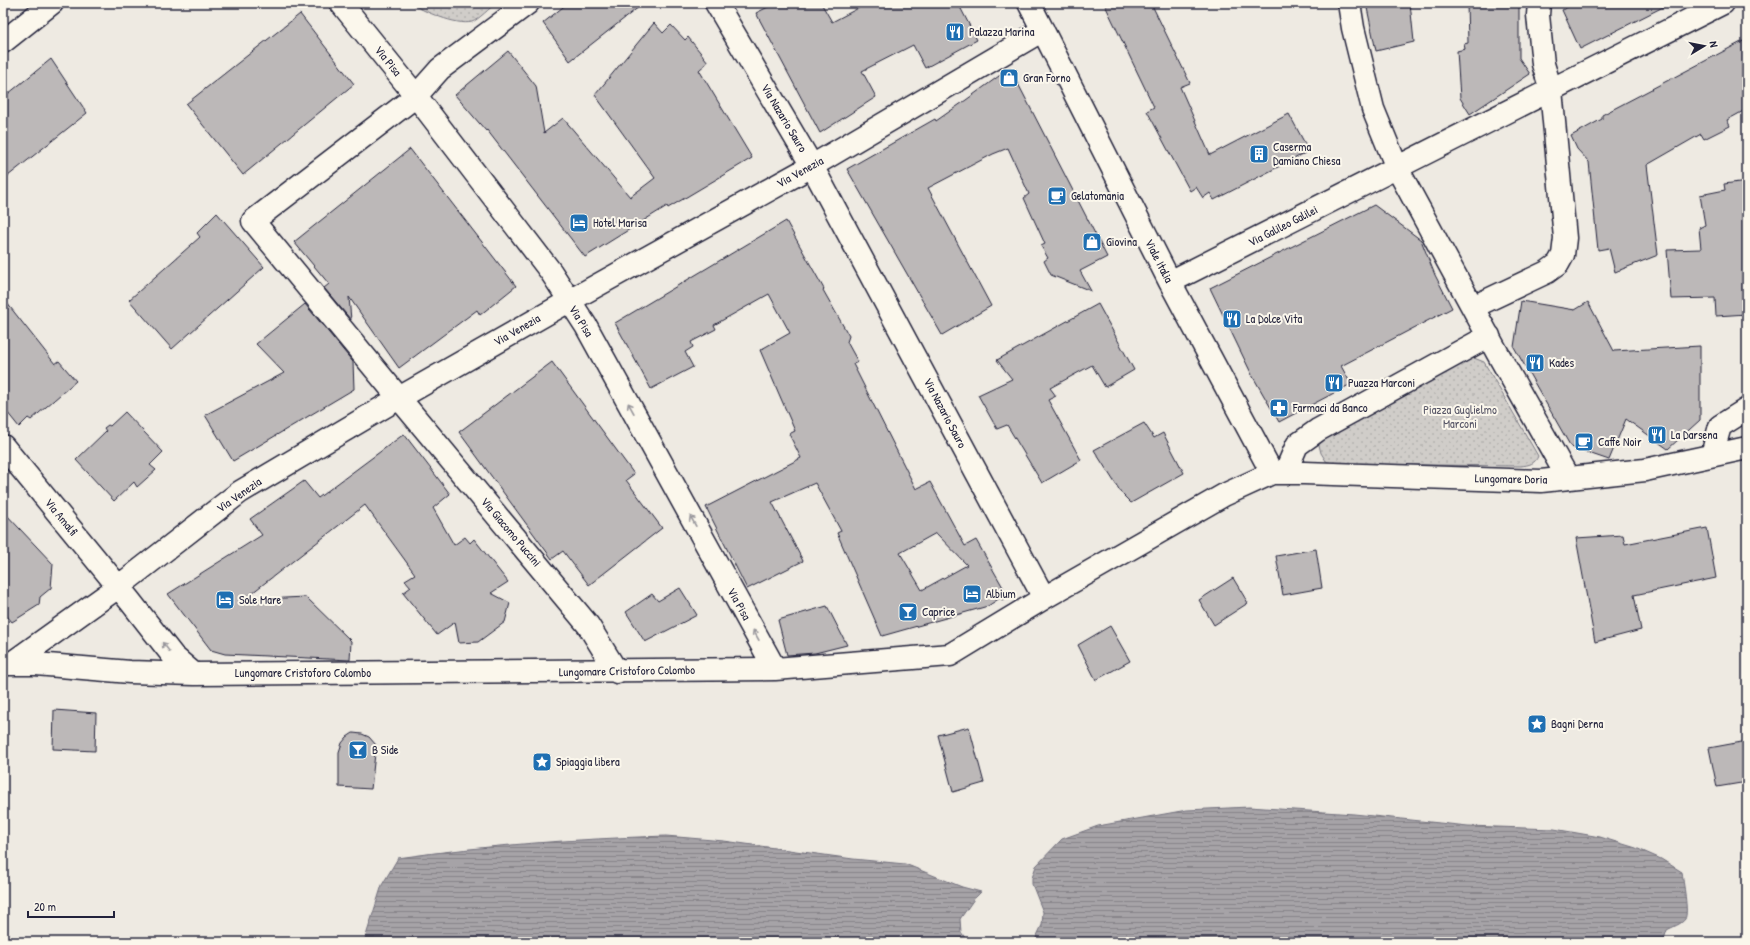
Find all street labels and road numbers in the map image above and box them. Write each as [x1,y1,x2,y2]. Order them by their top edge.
street label: Via Pisa [371,42,406,80]
street label: Via Nazario Sauro [757,80,812,155]
street label: Via Venezia [773,152,826,191]
street label: Via Galileo Galilei [1245,201,1320,250]
street label: Viale Italia [1141,236,1178,286]
street label: Via Pisa [565,302,598,340]
street label: Via Venezia [490,309,543,350]
street label: Via Nazario Sauro [920,375,971,451]
street label: Lungomare Doria [1475,469,1548,488]
street label: Via Venezia [213,473,265,516]
street label: Via Giacomo Puccini [477,493,546,570]
street label: Via Amalfi [41,494,82,539]
street label: Via Pisa [724,584,755,623]
street label: Lungomare Cristoforo Colombo [559,661,695,680]
street label: Lungomare Cristoforo Colombo [235,664,371,681]

